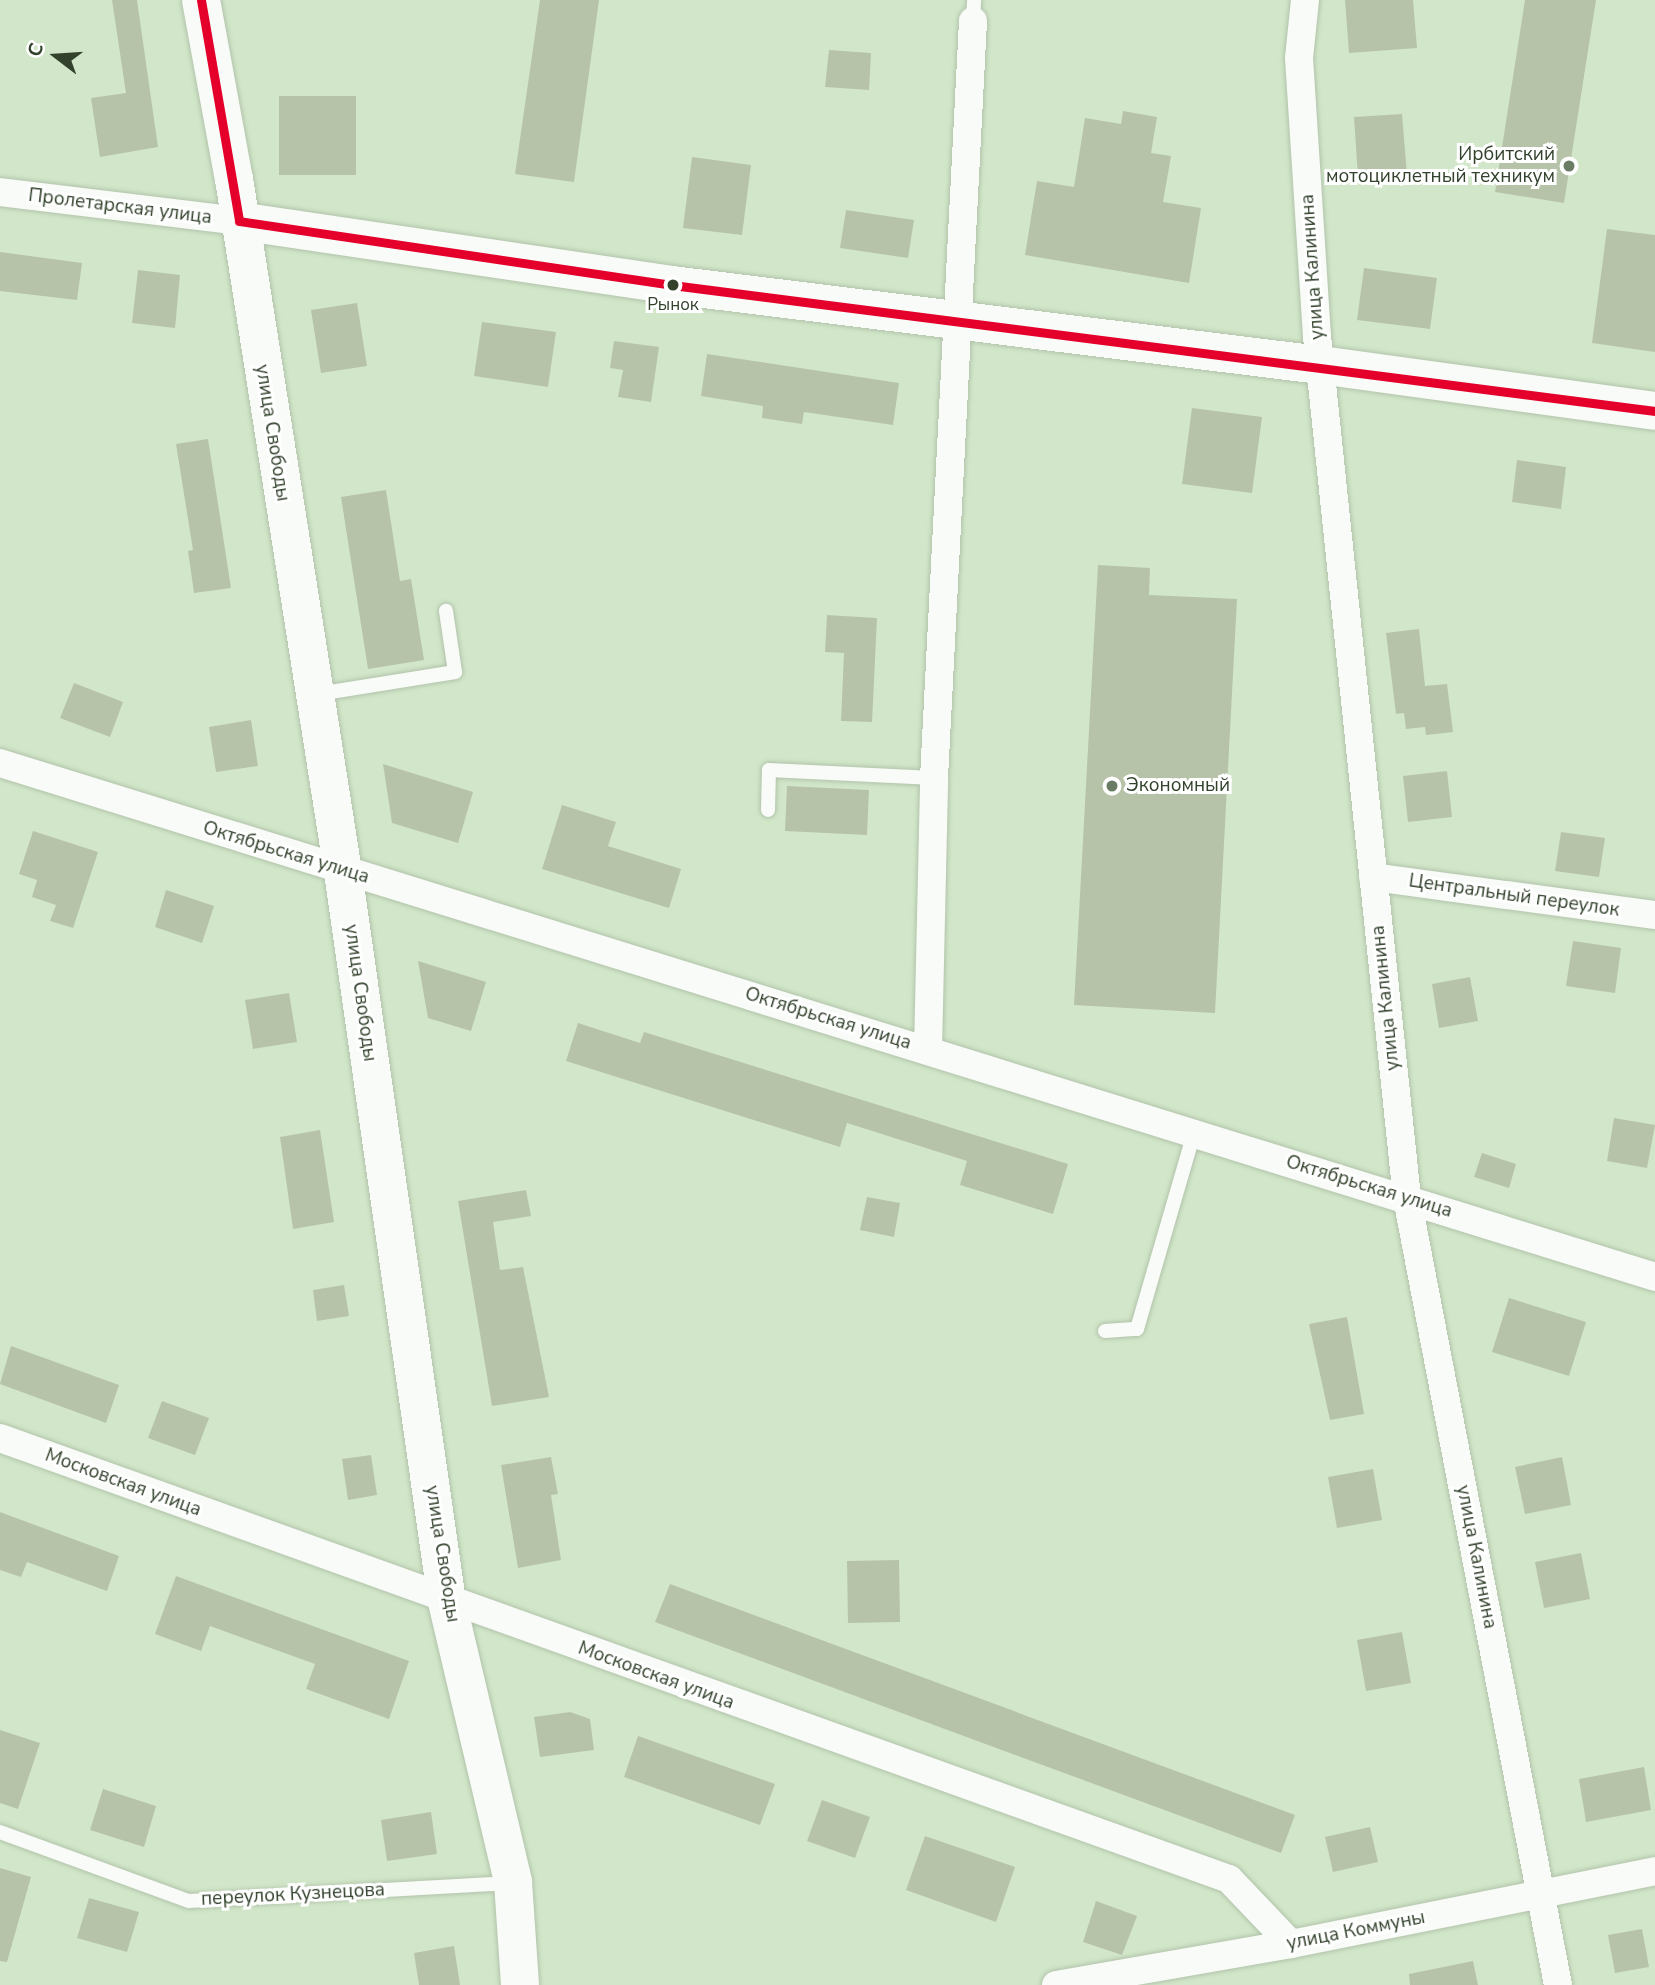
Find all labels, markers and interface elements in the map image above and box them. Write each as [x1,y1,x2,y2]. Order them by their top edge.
north arrow [21,21,91,91]
text: С [22,40,50,60]
place label: Ирбитский мотоциклетный техникум [1326,144,1555,188]
marker: Ирбитский мотоциклетный техникум [1561,158,1577,174]
street label: Пролетарская улица [27,184,213,230]
street label: улица Калинина [1297,193,1329,341]
marker: Рынок [666,278,680,292]
place label: Рынок [647,295,699,315]
street label: улица Свободы [250,363,294,503]
place label: Экономный [1126,775,1230,797]
marker: Экономный [1104,778,1120,794]
street label: Октябрьская улица [200,817,372,889]
street label: Центральный переулок [1407,870,1621,922]
street label: улица Свободы [339,923,381,1063]
street label: улица Калинина [1367,924,1405,1072]
street label: Октябрьская улица [742,983,914,1055]
street label: Октябрьская улица [1283,1151,1455,1223]
street label: Московская улица [42,1444,204,1522]
street label: улица Калинина [1451,1483,1501,1631]
street label: улица Свободы [420,1484,464,1624]
street label: Московская улица [575,1637,737,1715]
street label: переулок Кузнецова [201,1879,385,1911]
street label: улица Коммуны [1285,1906,1427,1956]

